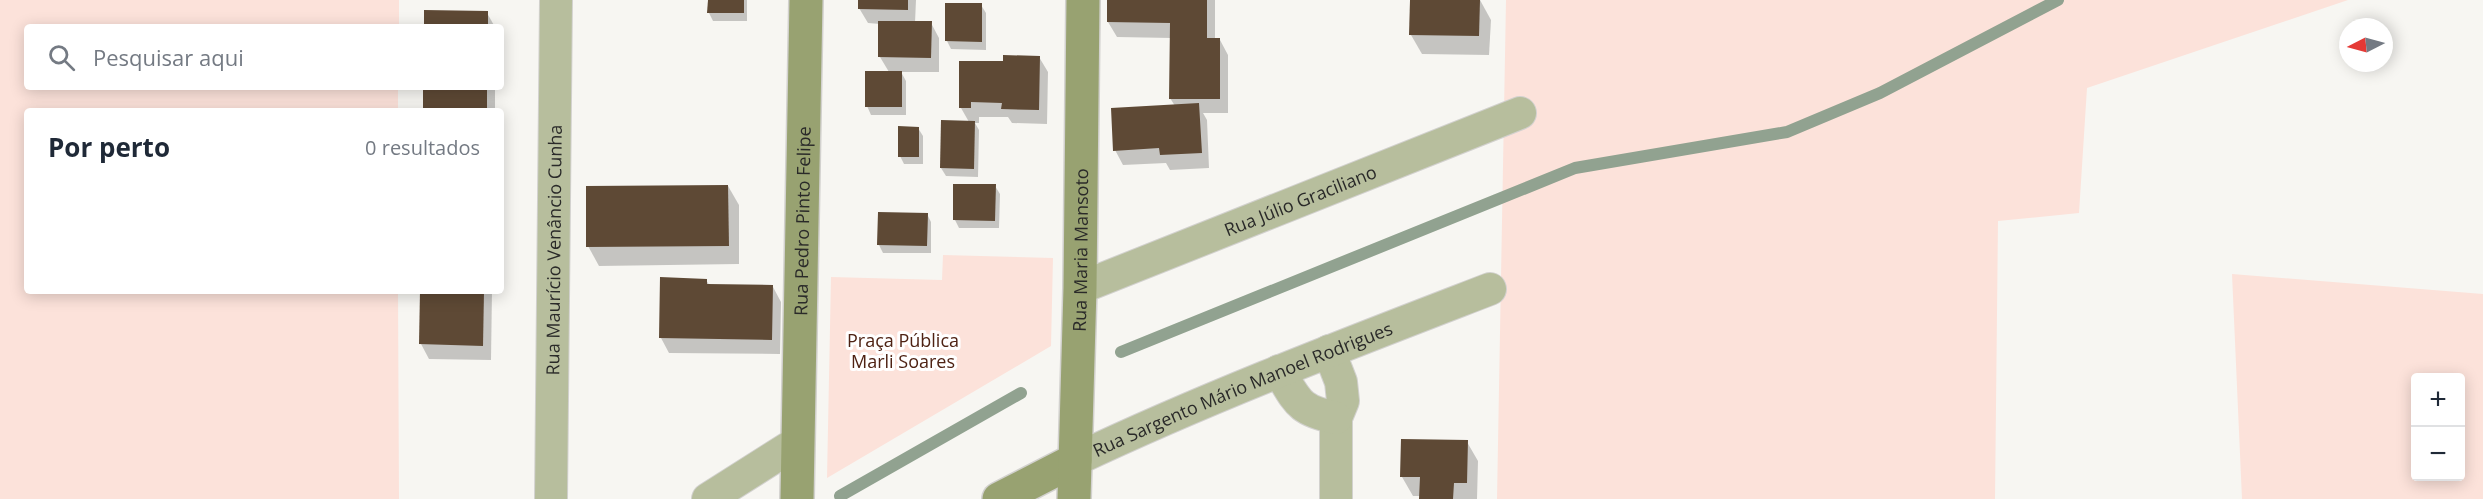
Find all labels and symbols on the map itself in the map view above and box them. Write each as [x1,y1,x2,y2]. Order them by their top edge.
north arrow [2339,18,2393,72]
street label: Rua Maurício Venâncio Cunha [540,124,567,376]
street label: Rua Pedro Pinto Felipe [788,126,816,316]
street label: Rua Júlio Graciliano [1221,159,1380,241]
street label: Rua Maria Mansoto [1067,168,1093,332]
street label: Rua Sargento Mário Manoel Rodrigues [1089,316,1396,462]
park label: Praça Pública Marli Soares [847,328,959,373]

